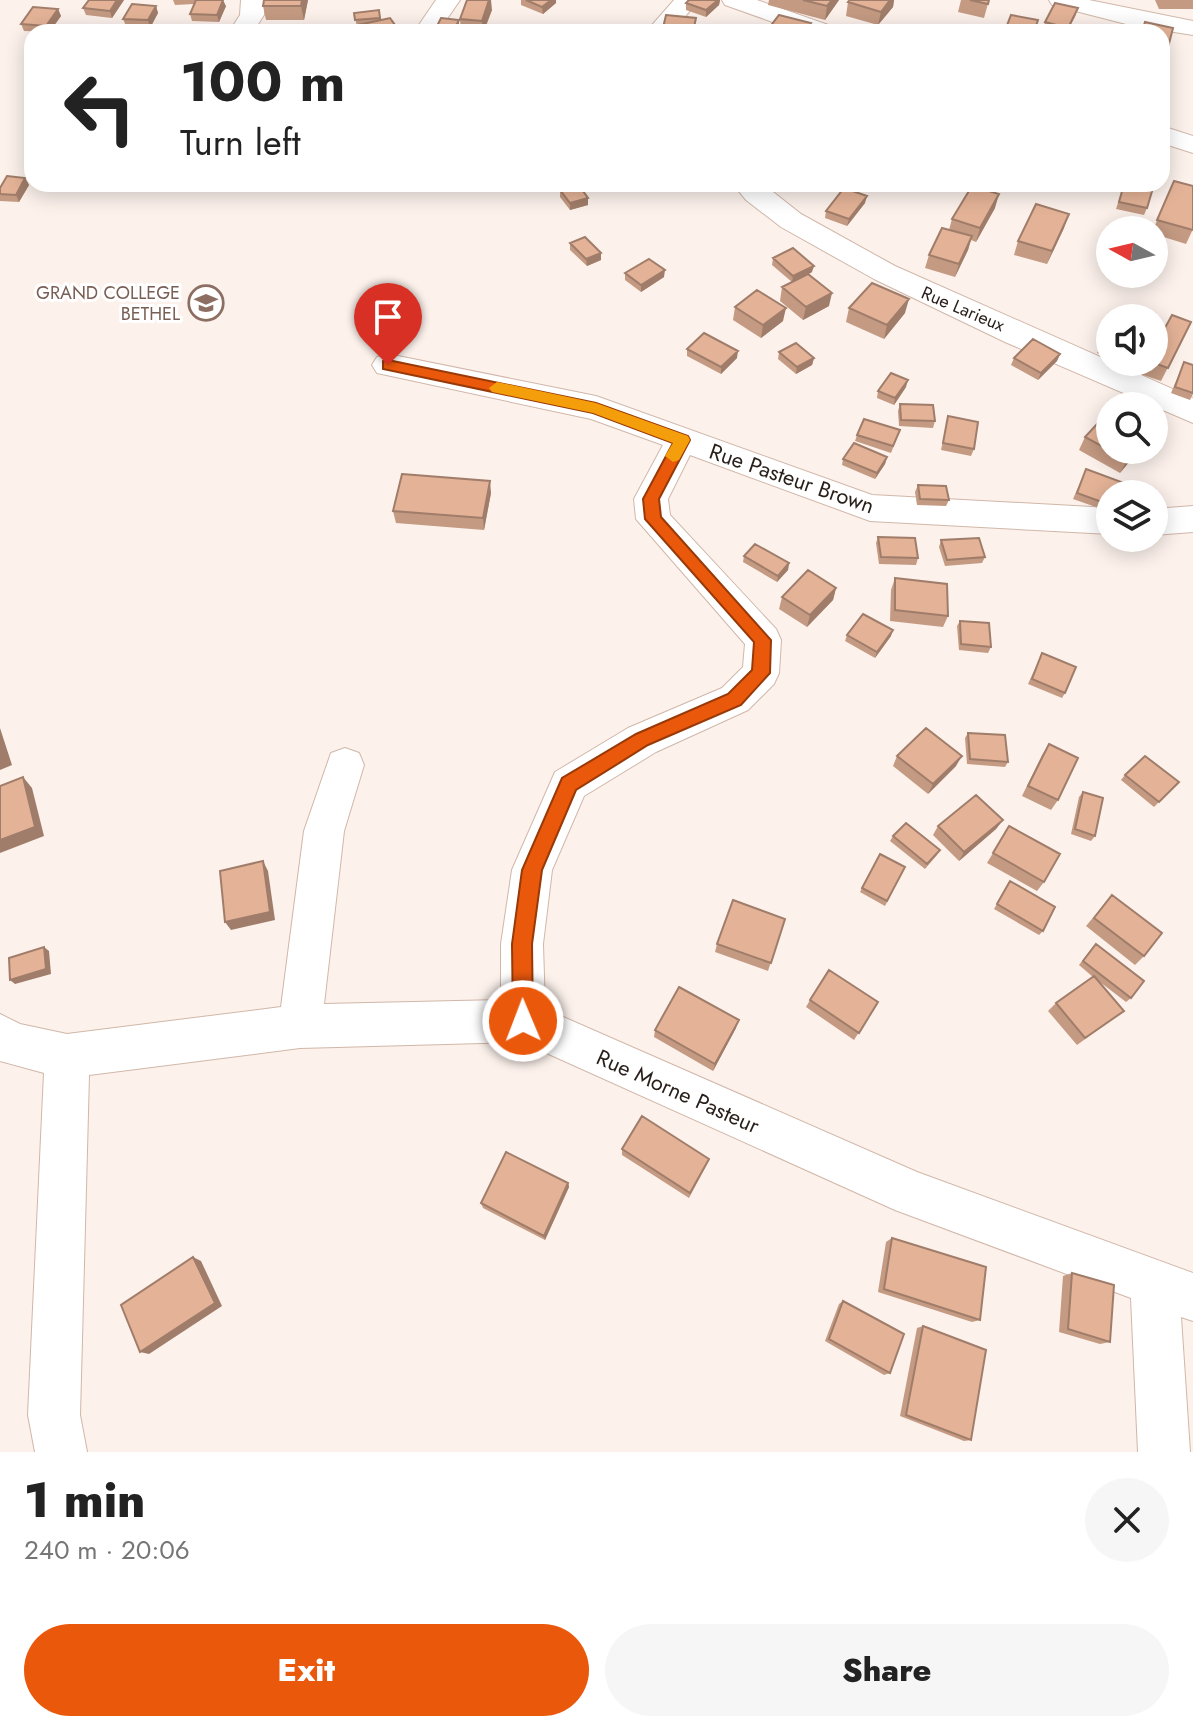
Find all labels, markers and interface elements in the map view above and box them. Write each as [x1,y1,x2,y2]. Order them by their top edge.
text: 100 m [180,41,345,122]
icon: left [48,56,152,160]
text: Turn left [180,116,301,168]
north arrow [1096,216,1168,288]
map controls [1096,216,1168,552]
place label: GRAND COLLEGE BETHEL [36,280,180,327]
street label: Rue Larieux [917,280,1009,338]
pin [354,283,422,365]
school or university icon: GRAND COLLEGE BETHEL [187,284,225,322]
icon: arrive [366,295,410,339]
button: sound [1096,304,1168,376]
button: search [1096,392,1168,464]
street label: Rue Pasteur Brown [705,435,879,521]
button: layers [1096,480,1168,552]
position arrow [481,979,565,1063]
street label: Rue Morne Pasteur [591,1041,765,1141]
text: 1 min [24,1466,145,1535]
button: close [1085,1478,1169,1562]
text: 240 m · 20:06 [24,1531,190,1569]
button: Exit [24,1624,589,1716]
button: Share [605,1624,1169,1716]

